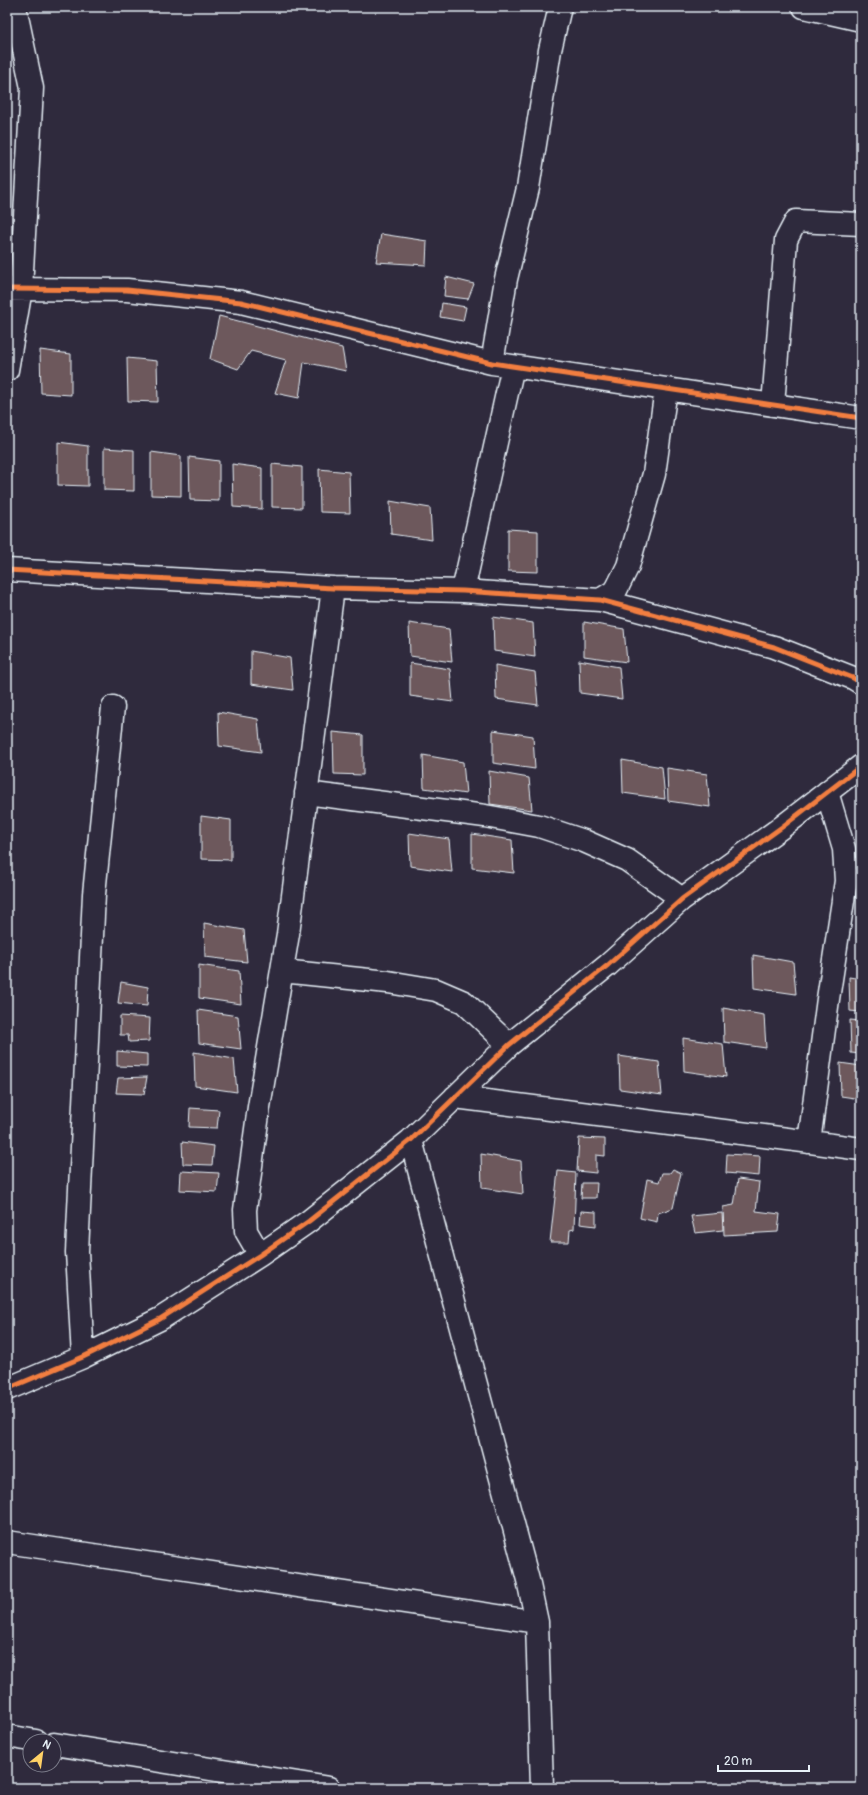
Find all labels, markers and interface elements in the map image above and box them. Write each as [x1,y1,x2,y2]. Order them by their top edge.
north arrow [22,1733,62,1773]
text: N [40,1737,54,1752]
scale bar [718,1747,809,1773]
text: 20 m [724,1754,753,1769]

